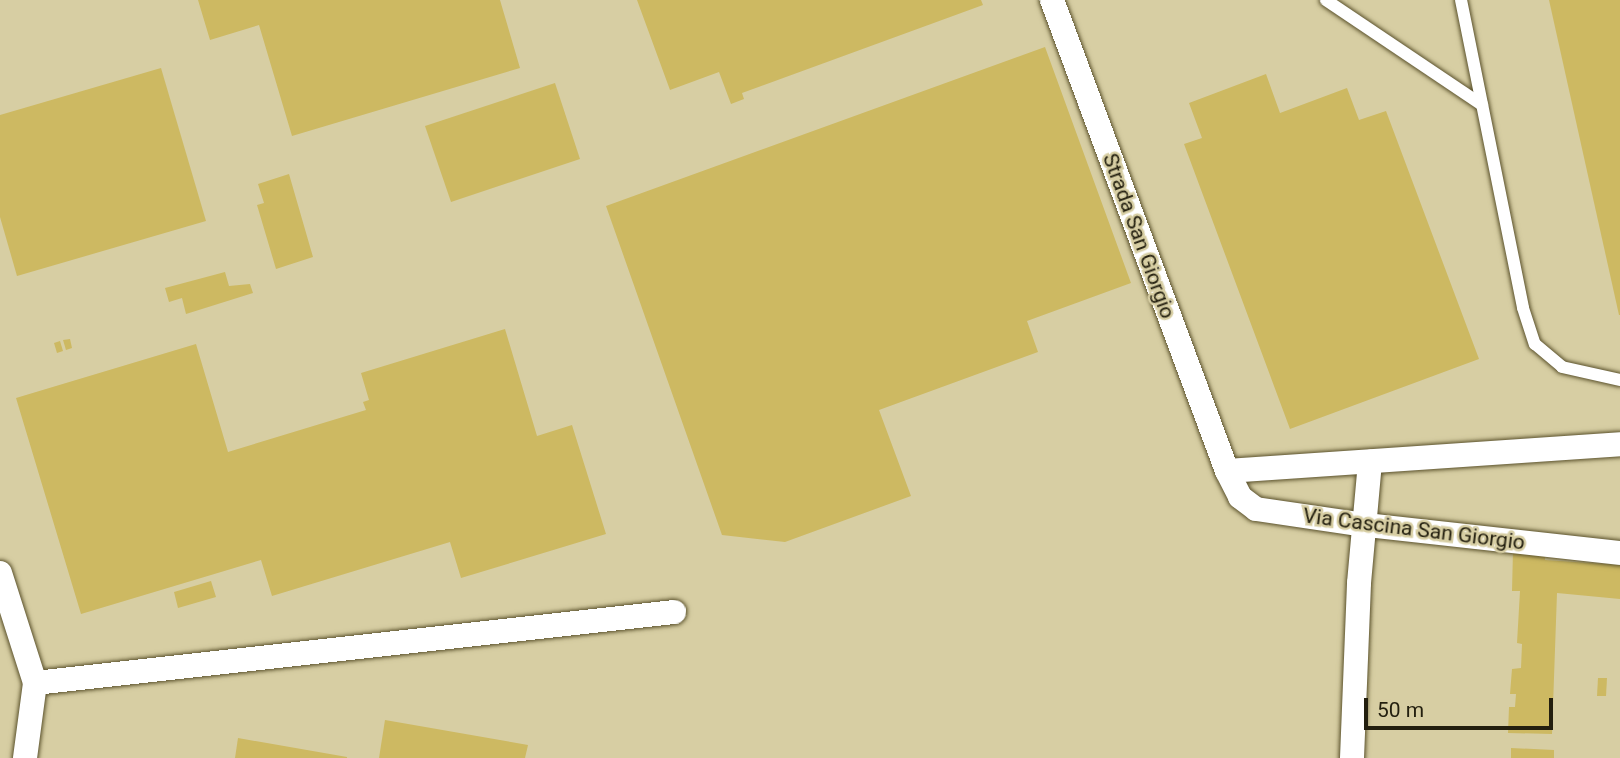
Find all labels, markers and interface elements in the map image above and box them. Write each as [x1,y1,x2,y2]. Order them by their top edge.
street label: Strada San Giorgio [1097,150,1181,322]
street label: Via Cascina San Giorgio [1302,503,1526,555]
scale bar [1368,684,1557,728]
text: 50 m [1377,698,1424,722]

